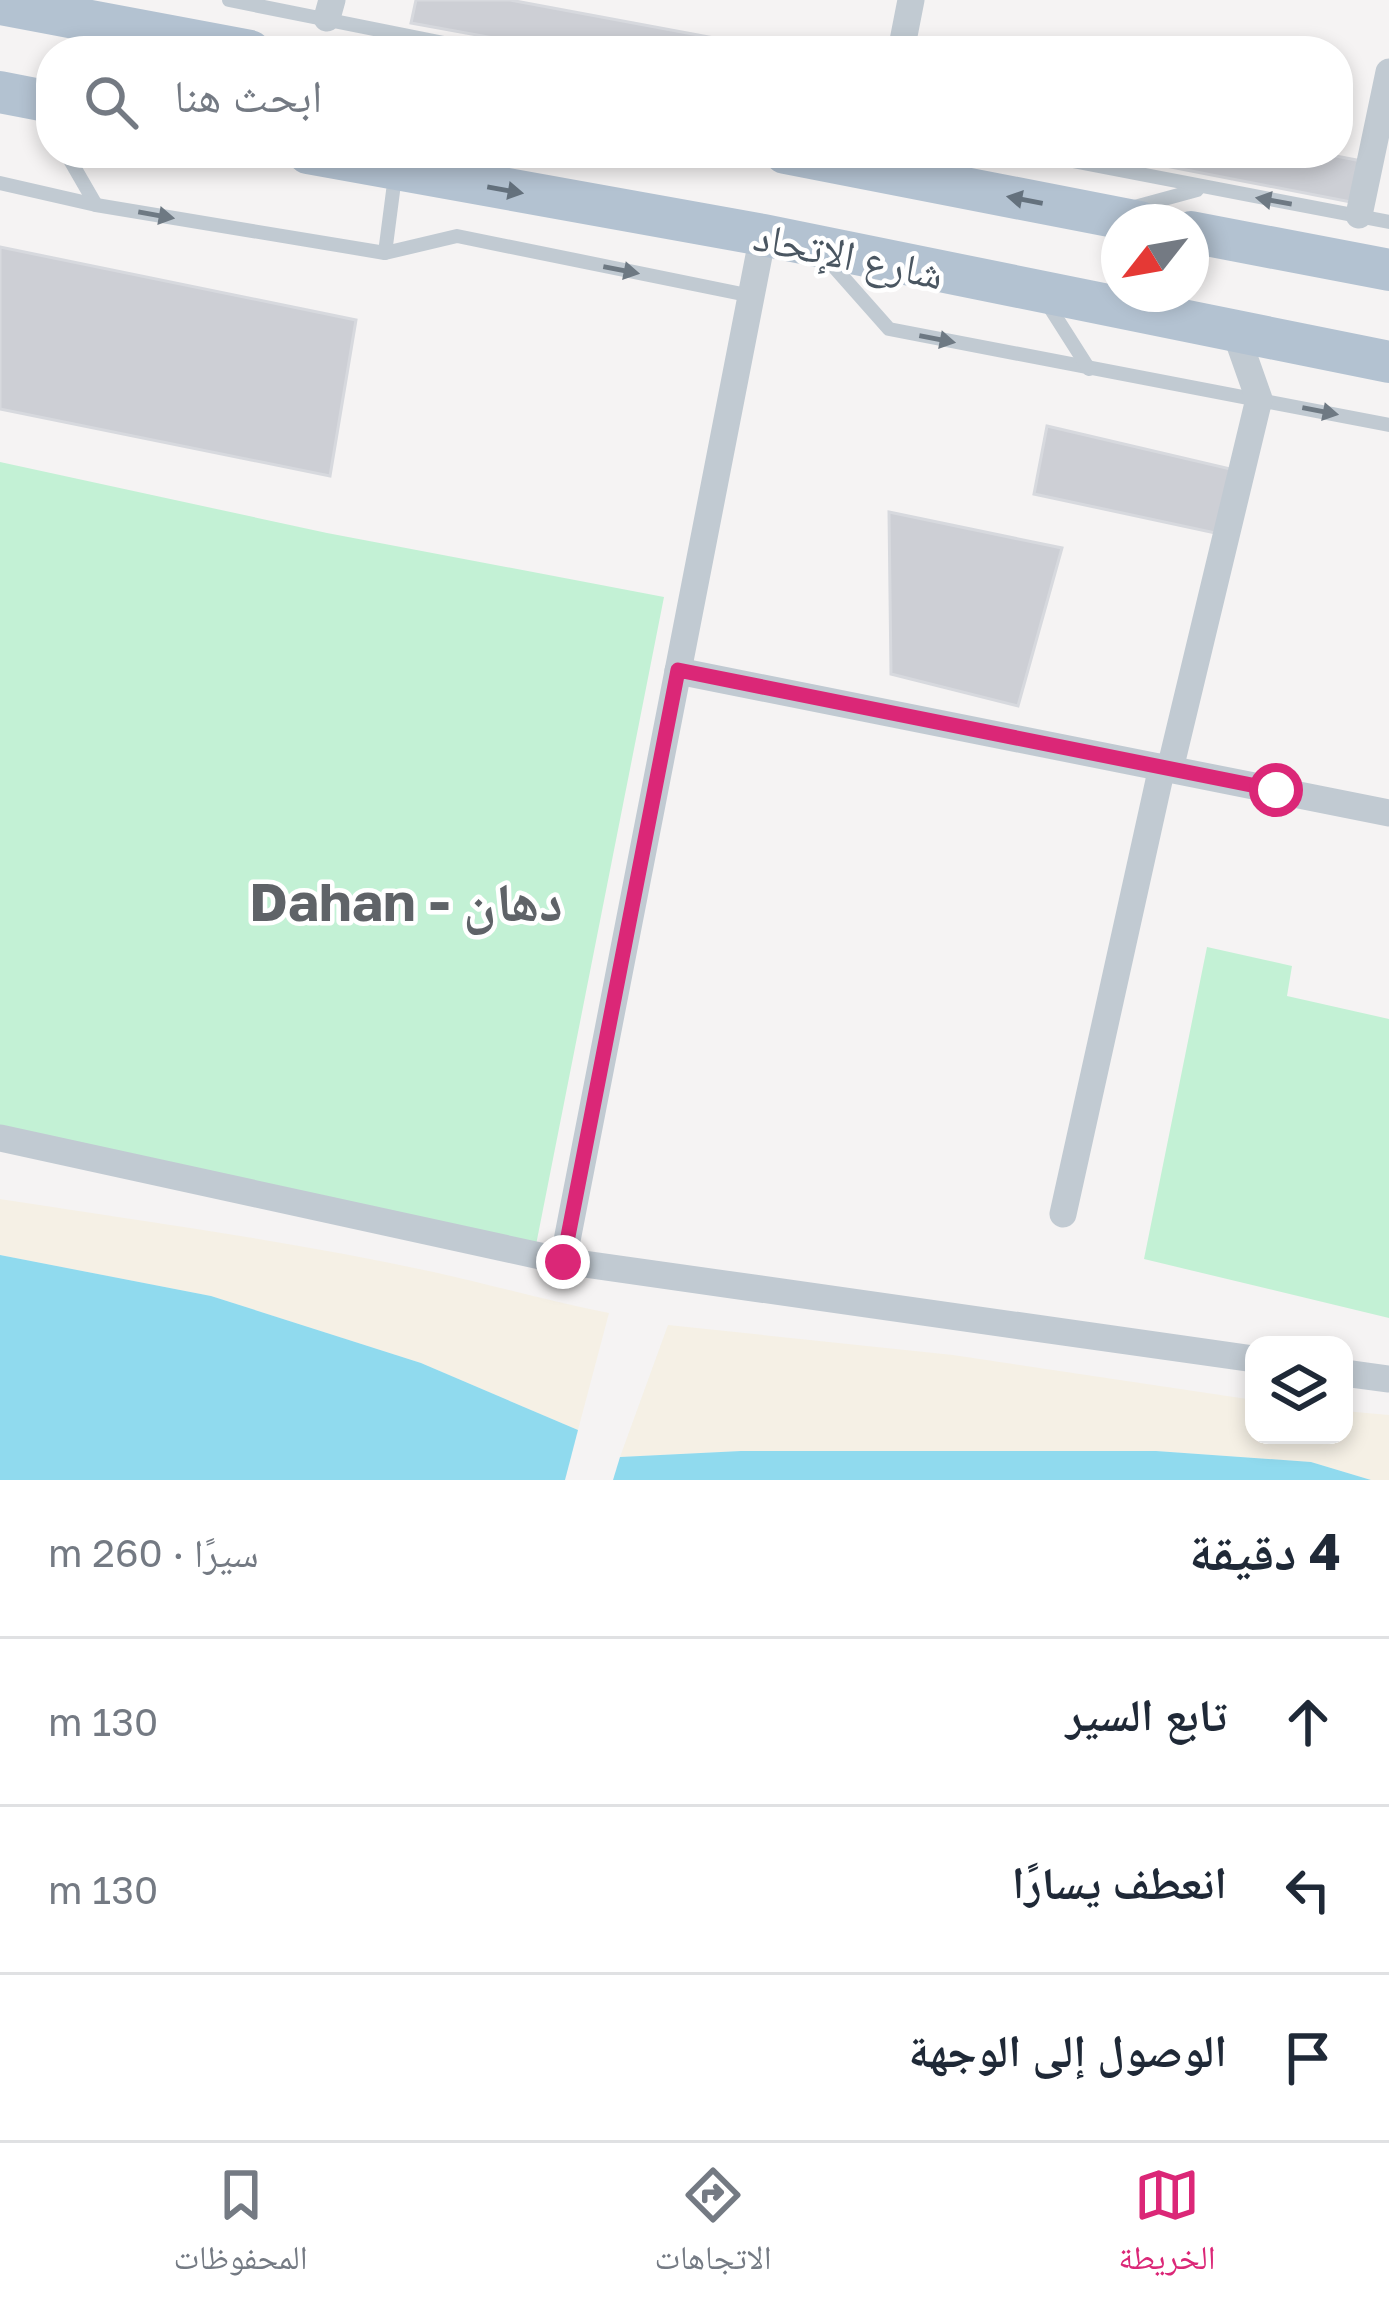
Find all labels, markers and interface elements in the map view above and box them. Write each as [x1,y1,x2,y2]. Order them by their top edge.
search box [36,36,1353,168]
text: ابحث هنا [174,68,322,122]
icon: search [78,69,144,135]
one-way arrow [487,181,525,200]
one-way arrow [1006,190,1044,209]
one-way arrow [1255,192,1292,211]
north arrow [1101,204,1209,312]
one-way arrow [137,206,175,224]
street label: شارع الإتحاد [749,210,948,301]
one-way arrow [603,261,640,280]
one-way arrow [918,330,956,349]
one-way arrow [1302,402,1339,421]
route start [1249,763,1303,817]
district label: Dahan - دهان [249,868,563,935]
route end [536,1235,590,1289]
map controls [1245,1336,1353,1444]
button: layers [1245,1336,1353,1444]
text: 4 دقيقة [1189,1520,1341,1581]
text: سيرًا · 260 m [48,1529,259,1576]
text: تابع السير [1066,1687,1227,1741]
icon: ahead [1275,1689,1341,1755]
text: 130 m [48,1698,158,1745]
text: انعطف يسارًا [1012,1855,1227,1909]
icon: left [1275,1857,1341,1923]
text: 130 m [48,1866,158,1913]
text: الوصول إلى الوجهة [909,2023,1227,2077]
icon: arrive [1275,2025,1341,2091]
tab: المحفوظات [173,2162,308,2290]
tab: الاتجاهات [654,2162,772,2290]
tab: الخريطة [1118,2162,1216,2290]

